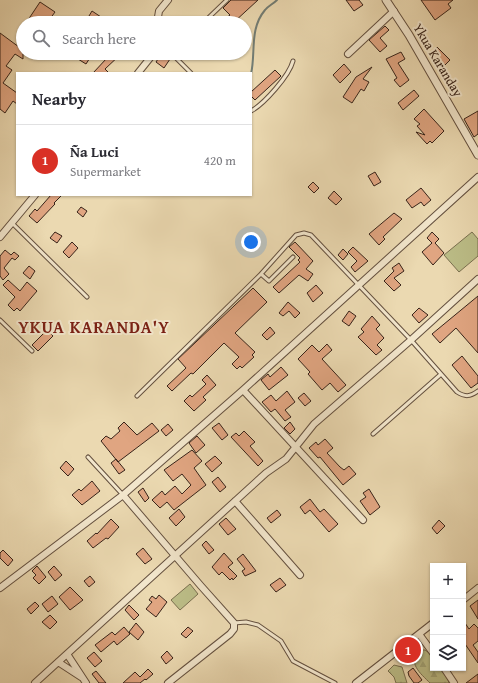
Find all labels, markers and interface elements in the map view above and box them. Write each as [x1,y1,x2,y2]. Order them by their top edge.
search box [16,16,252,60]
street label: Ykua Karanday [409,20,468,101]
icon: search [30,27,52,49]
text: Search here [62,28,136,49]
text: Nearby [32,86,86,111]
text: Ña Luci [70,141,119,162]
text: 1 [42,151,48,170]
text: 420 m [204,151,236,170]
text: Supermarket [70,162,141,181]
your location [241,232,261,252]
district label: YKUA KARANDA'Y [18,314,170,339]
map controls [430,563,466,671]
button: + [430,563,466,599]
button: − [430,599,466,635]
pin: 1 [395,635,421,665]
button: layers [430,635,466,671]

